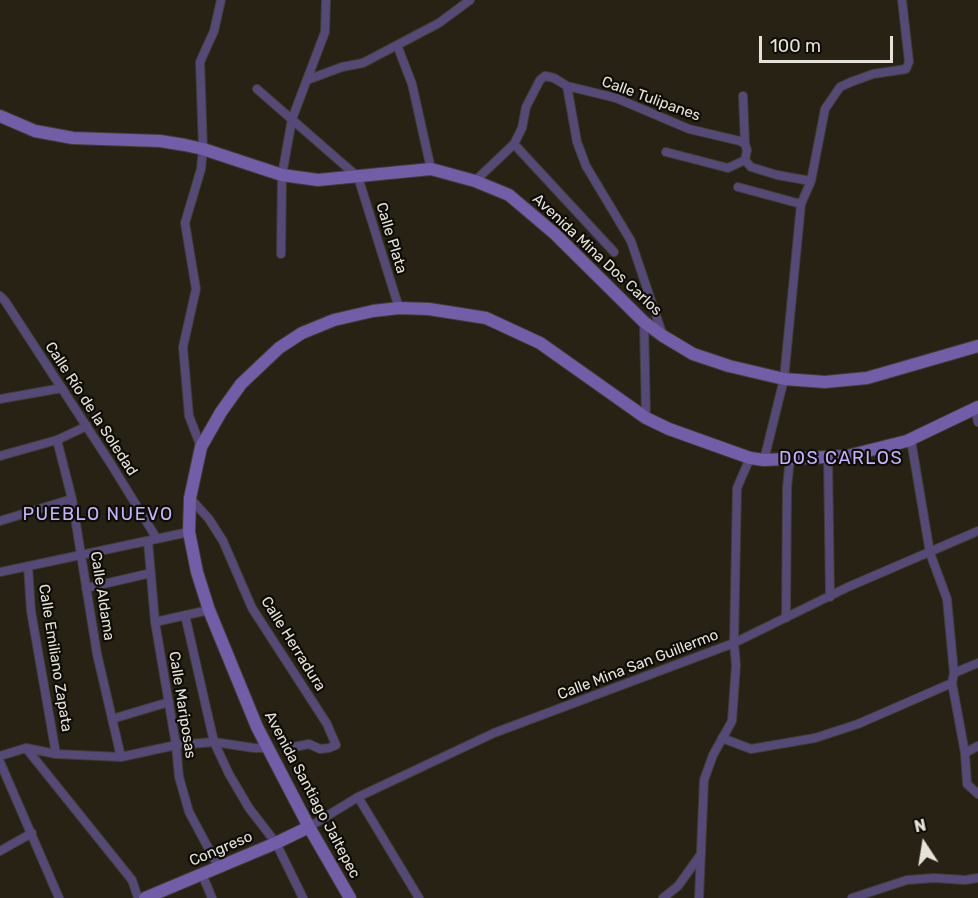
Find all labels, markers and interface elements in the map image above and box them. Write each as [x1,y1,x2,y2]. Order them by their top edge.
scale bar [762,24,896,62]
text: 100 m [770,35,821,57]
street label: Calle Tulipanes [599,73,703,125]
street label: Avenida Mina Dos Carlos [529,190,665,320]
street label: Calle Plata [372,200,410,276]
street label: Calle Río de la Soledad [41,339,141,479]
district label: DOS CARLOS [779,448,903,470]
district label: PUEBLO NUEVO [22,504,174,526]
street label: Calle Aldama [86,550,118,642]
street label: Calle Emiliano Zapata [34,583,76,733]
street label: Calle Herradura [257,593,329,695]
street label: Calle Mina San Guillermo [555,626,721,704]
street label: Calle Mariposas [165,650,199,760]
street label: Avenida Santiago Jaltepec [260,708,364,882]
north arrow [894,814,954,874]
text: N [913,815,928,836]
street label: Congreso [187,828,255,870]

